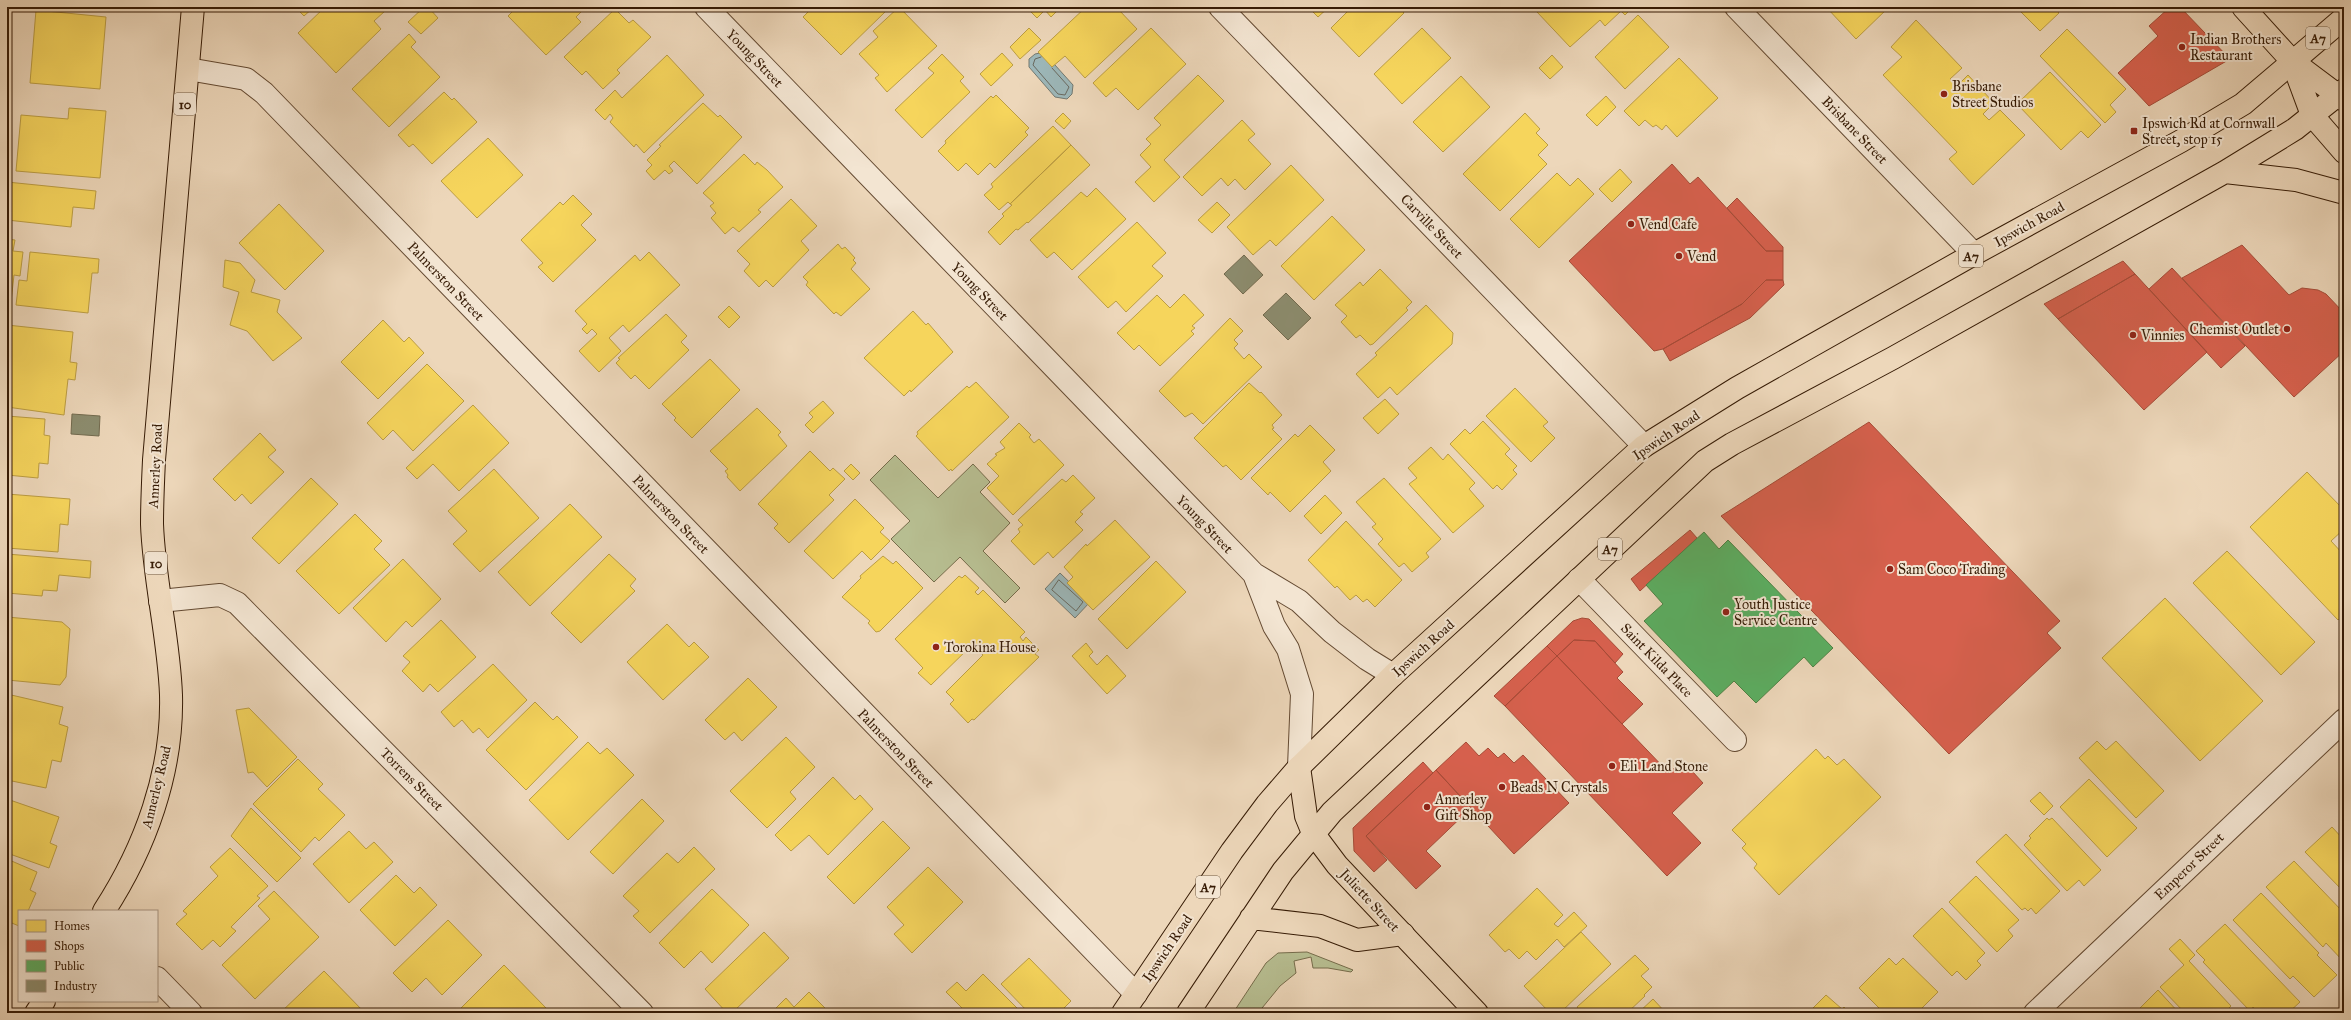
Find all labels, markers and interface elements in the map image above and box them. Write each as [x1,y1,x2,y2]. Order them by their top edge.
street label: Young Street [723,26,787,91]
road number: A7 [2306,27,2330,49]
place label: Indian Brothers Restaurant [2190,31,2281,64]
marker: Indian Brothers Restaurant [2177,42,2187,52]
place label: Brisbane Street Studios [1952,78,2033,111]
marker: Brisbane Street Studios [1939,89,1949,99]
road number: 10 [174,93,196,115]
street label: Brisbane Street [1818,93,1891,168]
place label: Ipswich Rd at Cornwall Street, stop 15 [2142,115,2275,148]
marker: Ipswich Rd at Cornwall Street, stop 15 [2129,126,2139,136]
street label: Carville Street [1397,191,1466,262]
street label: Ipswich Road [1991,198,2067,251]
place label: Vend Cafe [1638,216,1697,233]
marker: Vend Cafe [1626,219,1636,229]
street label: Palmerston Street [404,238,488,324]
road number: A7 [1959,245,1983,267]
place label: Vend [1686,248,1716,265]
marker: Vend [1674,251,1684,261]
street label: Young Street [948,259,1012,324]
place label: Chemist Outlet [2190,321,2279,338]
marker: Chemist Outlet [2282,324,2292,334]
place label: Vinnies [2140,327,2184,344]
marker: Vinnies [2128,330,2138,340]
street label: Ipswich Road [1629,407,1703,464]
street label: Annerley Road [145,423,166,510]
street label: Palmerston Street [629,471,713,557]
street label: Young Street [1173,492,1237,557]
road number: A7 [1598,538,1622,560]
road number: 10 [145,552,167,574]
place label: Sam Coco Trading [1898,561,2005,578]
marker: Sam Coco Trading [1885,564,1895,574]
place label: Youth Justice Service Centre [1734,596,1818,629]
marker: Youth Justice Service Centre [1721,607,1731,617]
street label: Ipswich Road [1389,616,1458,681]
street label: Saint Kilda Place [1617,620,1696,701]
place label: Torokina House [944,639,1036,656]
marker: Torokina House [931,642,941,652]
street label: Palmerston Street [854,705,938,791]
street label: Annerley Road [138,744,175,831]
street label: Torrens Street [377,744,447,814]
place label: Eli Land Stone [1620,758,1708,775]
marker: Eli Land Stone [1607,761,1617,771]
place label: Beads N Crystals [1510,779,1607,796]
marker: Beads N Crystals [1497,782,1507,792]
place label: Annerley Gift Shop [1434,791,1492,824]
marker: Annerley Gift Shop [1422,802,1432,812]
street label: Emperor Street [2151,829,2228,904]
street label: Juliette Street [1334,864,1403,936]
road number: A7 [1196,876,1220,898]
legend [18,910,158,1002]
street label: Ipswich Road [1139,911,1196,985]
text: Homes [54,919,90,933]
text: Shops [54,939,84,953]
text: Public [54,959,85,973]
text: Industry [54,979,97,993]

